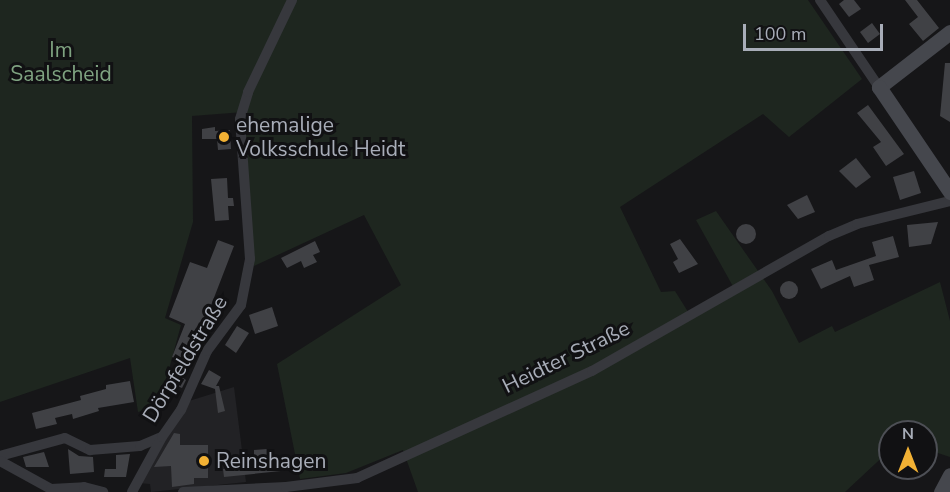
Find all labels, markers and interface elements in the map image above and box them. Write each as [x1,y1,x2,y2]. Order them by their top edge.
scale bar [746,12,886,50]
text: 100 m [754,22,806,46]
park label: Im Saalscheid [10,37,112,87]
place label: ehemalige Volksschule Heidt [236,112,405,162]
marker: ehemalige Volksschule Heidt [217,130,231,144]
street label: Dörpfeldstraße [137,291,233,427]
street label: Heidter Straße [498,315,634,399]
north arrow [878,420,938,480]
text: N [902,423,914,445]
place label: Reinshagen [216,448,326,474]
marker: Reinshagen [197,454,211,468]

